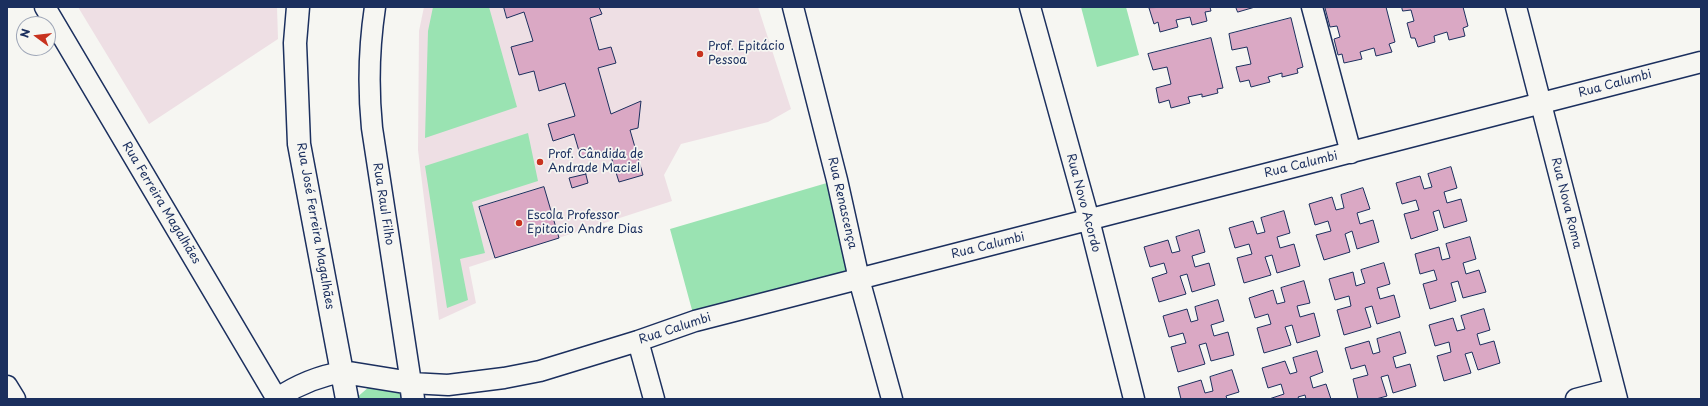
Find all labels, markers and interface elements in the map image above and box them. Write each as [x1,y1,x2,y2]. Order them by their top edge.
north arrow [16,16,56,56]
text: N [16,27,34,39]
place label: Prof. Epitácio Pessoa [708,40,785,68]
marker: Prof. Epitácio Pessoa [695,49,705,59]
street label: Rua Calumbi [1577,67,1653,101]
street label: Rua Ferreira Magalhães [119,139,203,267]
street label: Rua José Ferreira Magalhães [293,141,337,311]
place label: Prof. Cândida de Andrade Maciel [548,148,643,176]
street label: Rua Calumbi [1263,149,1339,181]
street label: Rua Novo Acordo [1063,152,1103,254]
street label: Rua Renascença [824,156,860,250]
street label: Rua Nova Roma [1548,156,1584,250]
marker: Prof. Cândida de Andrade Maciel [535,157,545,167]
street label: Rua Raul Filho [369,162,397,246]
place label: Escola Professor Epitacio Andre Dias [527,209,643,237]
marker: Escola Professor Epitacio Andre Dias [514,218,524,228]
street label: Rua Calumbi [950,230,1026,262]
street label: Rua Calumbi [637,311,713,347]

